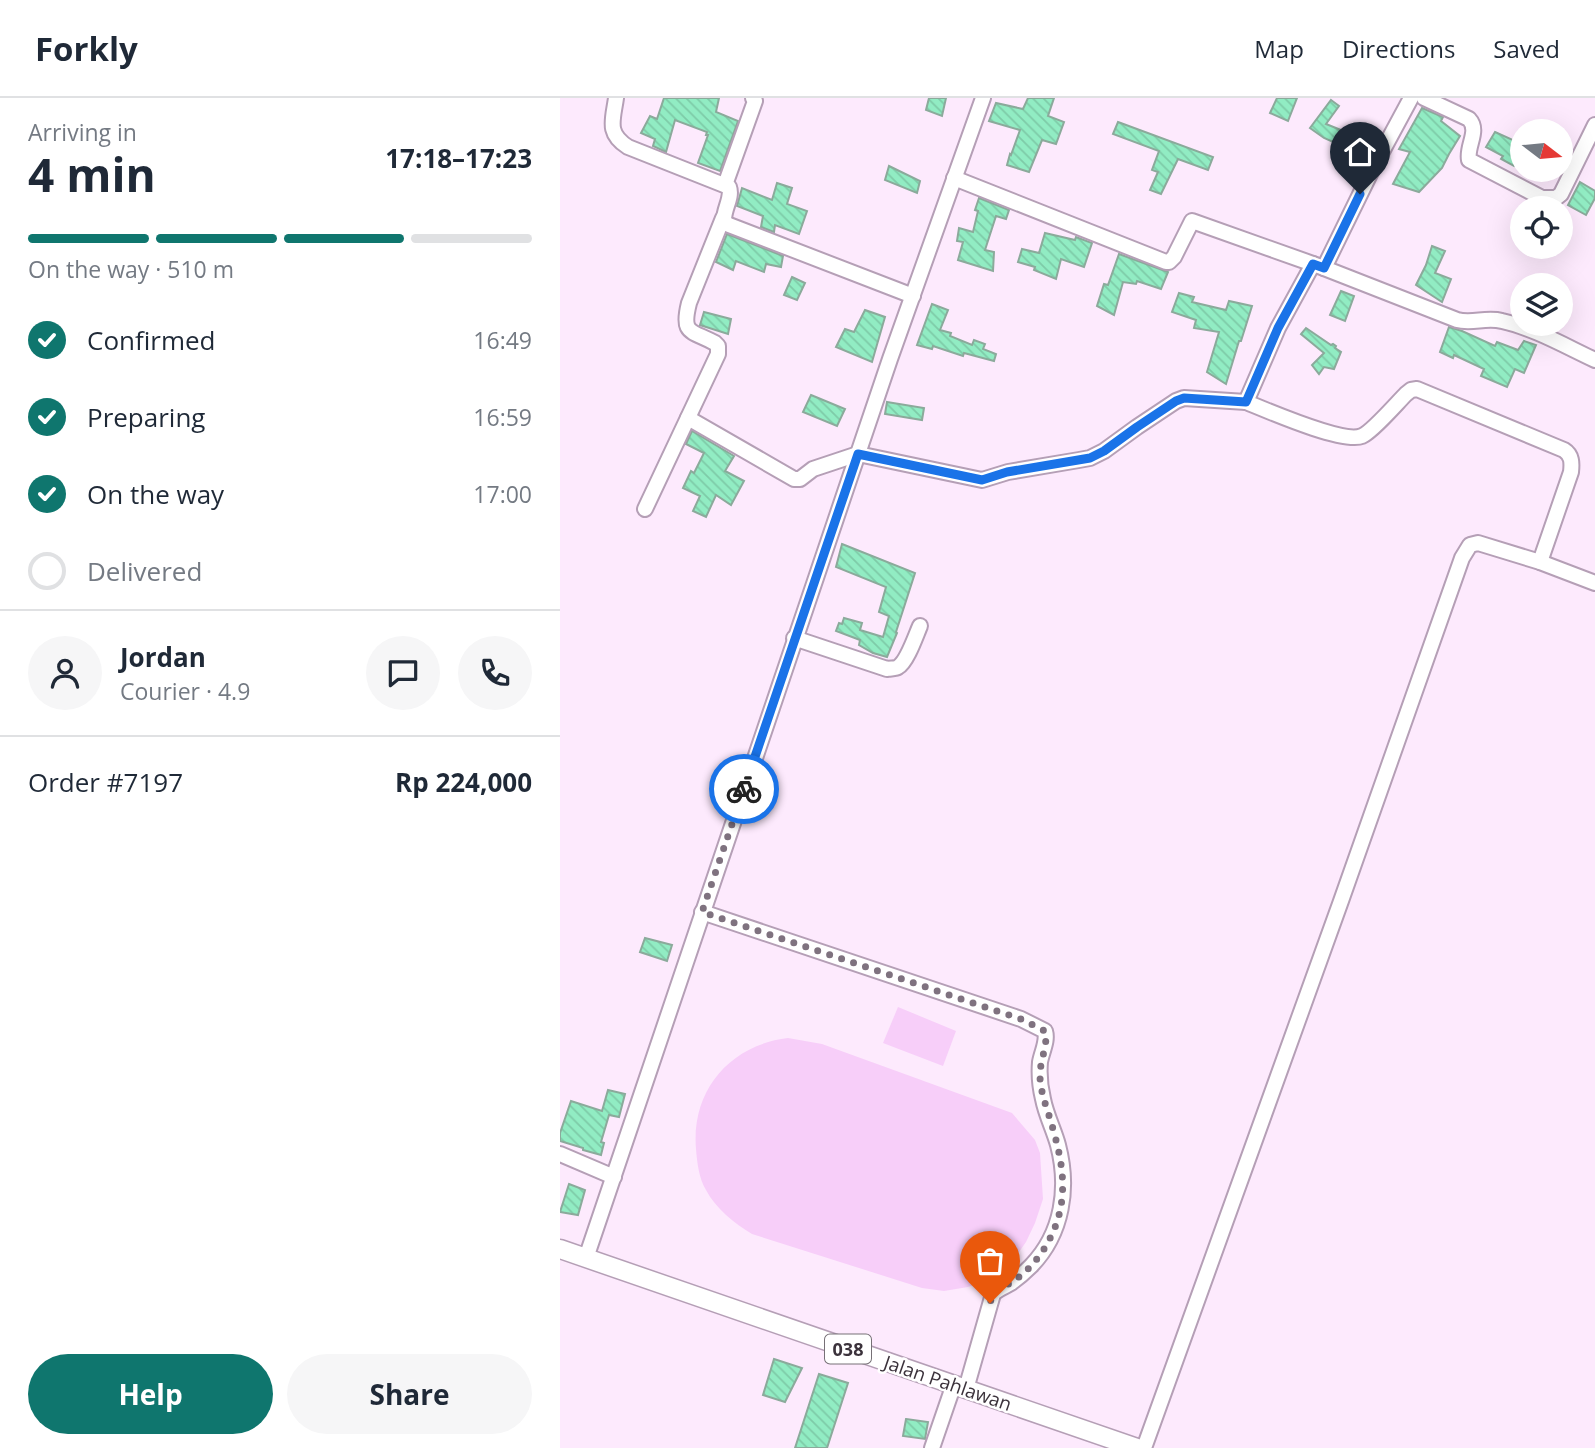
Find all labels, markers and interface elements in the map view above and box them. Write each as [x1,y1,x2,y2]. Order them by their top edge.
text: Forkly [35,26,138,71]
text: Map [1254,32,1304,65]
text: Directions [1342,32,1455,65]
text: Saved [1493,32,1560,65]
text: Arriving in [28,116,137,148]
north arrow [1510,119,1573,182]
map controls [1510,119,1573,336]
pin [1330,122,1390,194]
icon: home [1341,133,1379,171]
text: 17:18–17:23 [385,140,532,176]
text: 4 min [28,143,156,205]
button: locate [1510,196,1573,259]
text: On the way · 510 m [28,253,234,285]
button: layers [1510,273,1573,336]
icon: check [28,321,66,359]
text: Confirmed [87,322,215,358]
text: 16:49 [473,324,532,356]
icon: check [28,398,66,436]
text: Preparing [87,399,205,435]
text: 16:59 [473,401,532,433]
icon: check [28,475,66,513]
text: On the way [87,476,224,512]
text: 17:00 [473,478,532,510]
text: Delivered [87,553,202,589]
button: person [28,636,102,710]
button: chat [366,636,440,710]
button: phone [458,636,532,710]
text: Jordan [120,639,206,675]
text: Courier · 4.9 [120,675,250,707]
courier [709,754,779,824]
text: Order #7197 [28,764,183,800]
text: Rp 224,000 [395,764,532,800]
icon: bike [725,770,763,808]
pin [960,1231,1020,1303]
icon: bag [971,1242,1009,1280]
road number: 038 [825,1334,871,1364]
street label: Jalan Pahlawan [879,1348,1015,1417]
button: Help [28,1354,273,1434]
button: Share [287,1354,532,1434]

